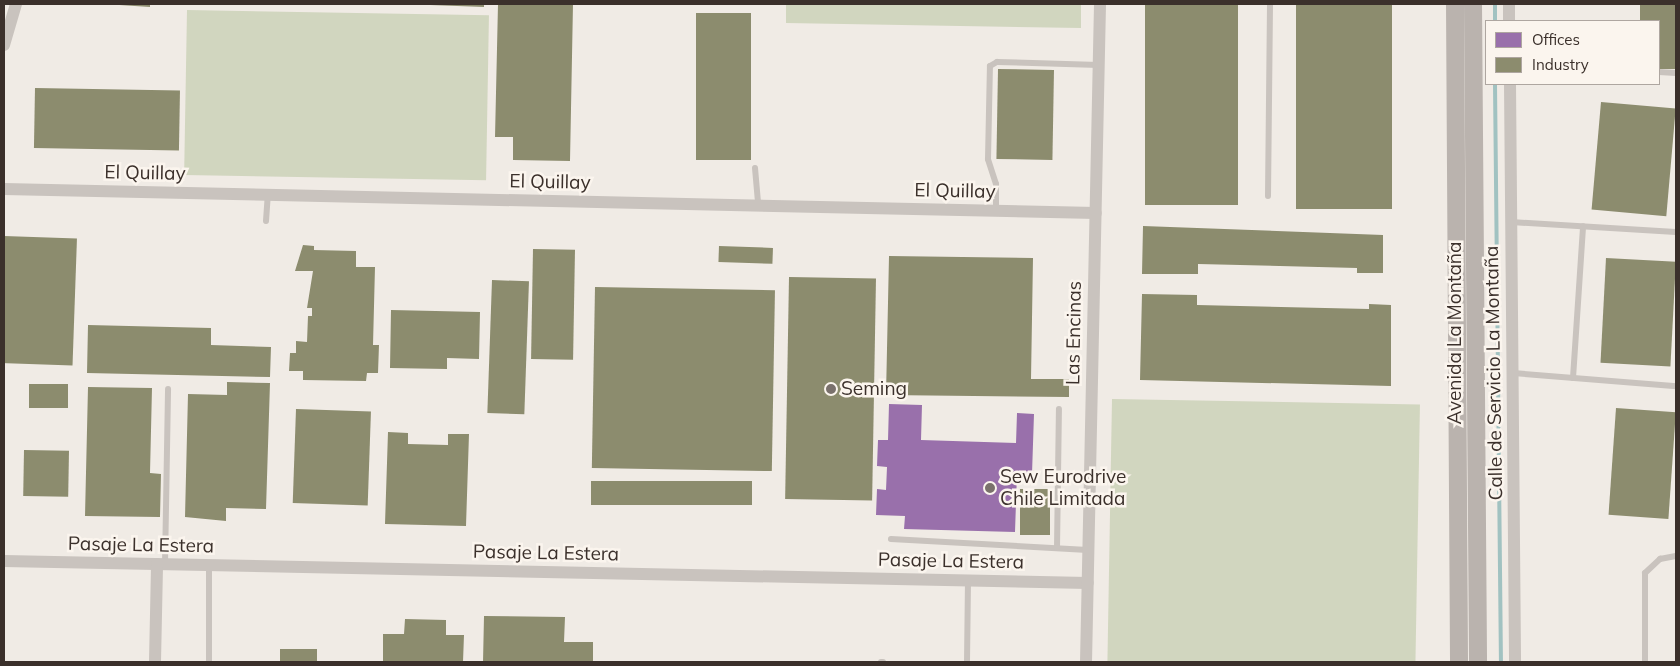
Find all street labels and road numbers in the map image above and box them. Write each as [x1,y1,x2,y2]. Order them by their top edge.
street label: El Quillay [104,161,186,185]
street label: El Quillay [509,170,591,194]
street label: El Quillay [914,179,996,203]
street label: Avenida La Montaña [1444,242,1466,424]
street label: Calle de Servicio La Montaña [1480,245,1508,501]
street label: Las Encinas [1062,281,1086,385]
street label: Pasaje La Estera [68,532,214,558]
street label: Pasaje La Estera [473,540,619,566]
street label: Pasaje La Estera [878,548,1024,574]

